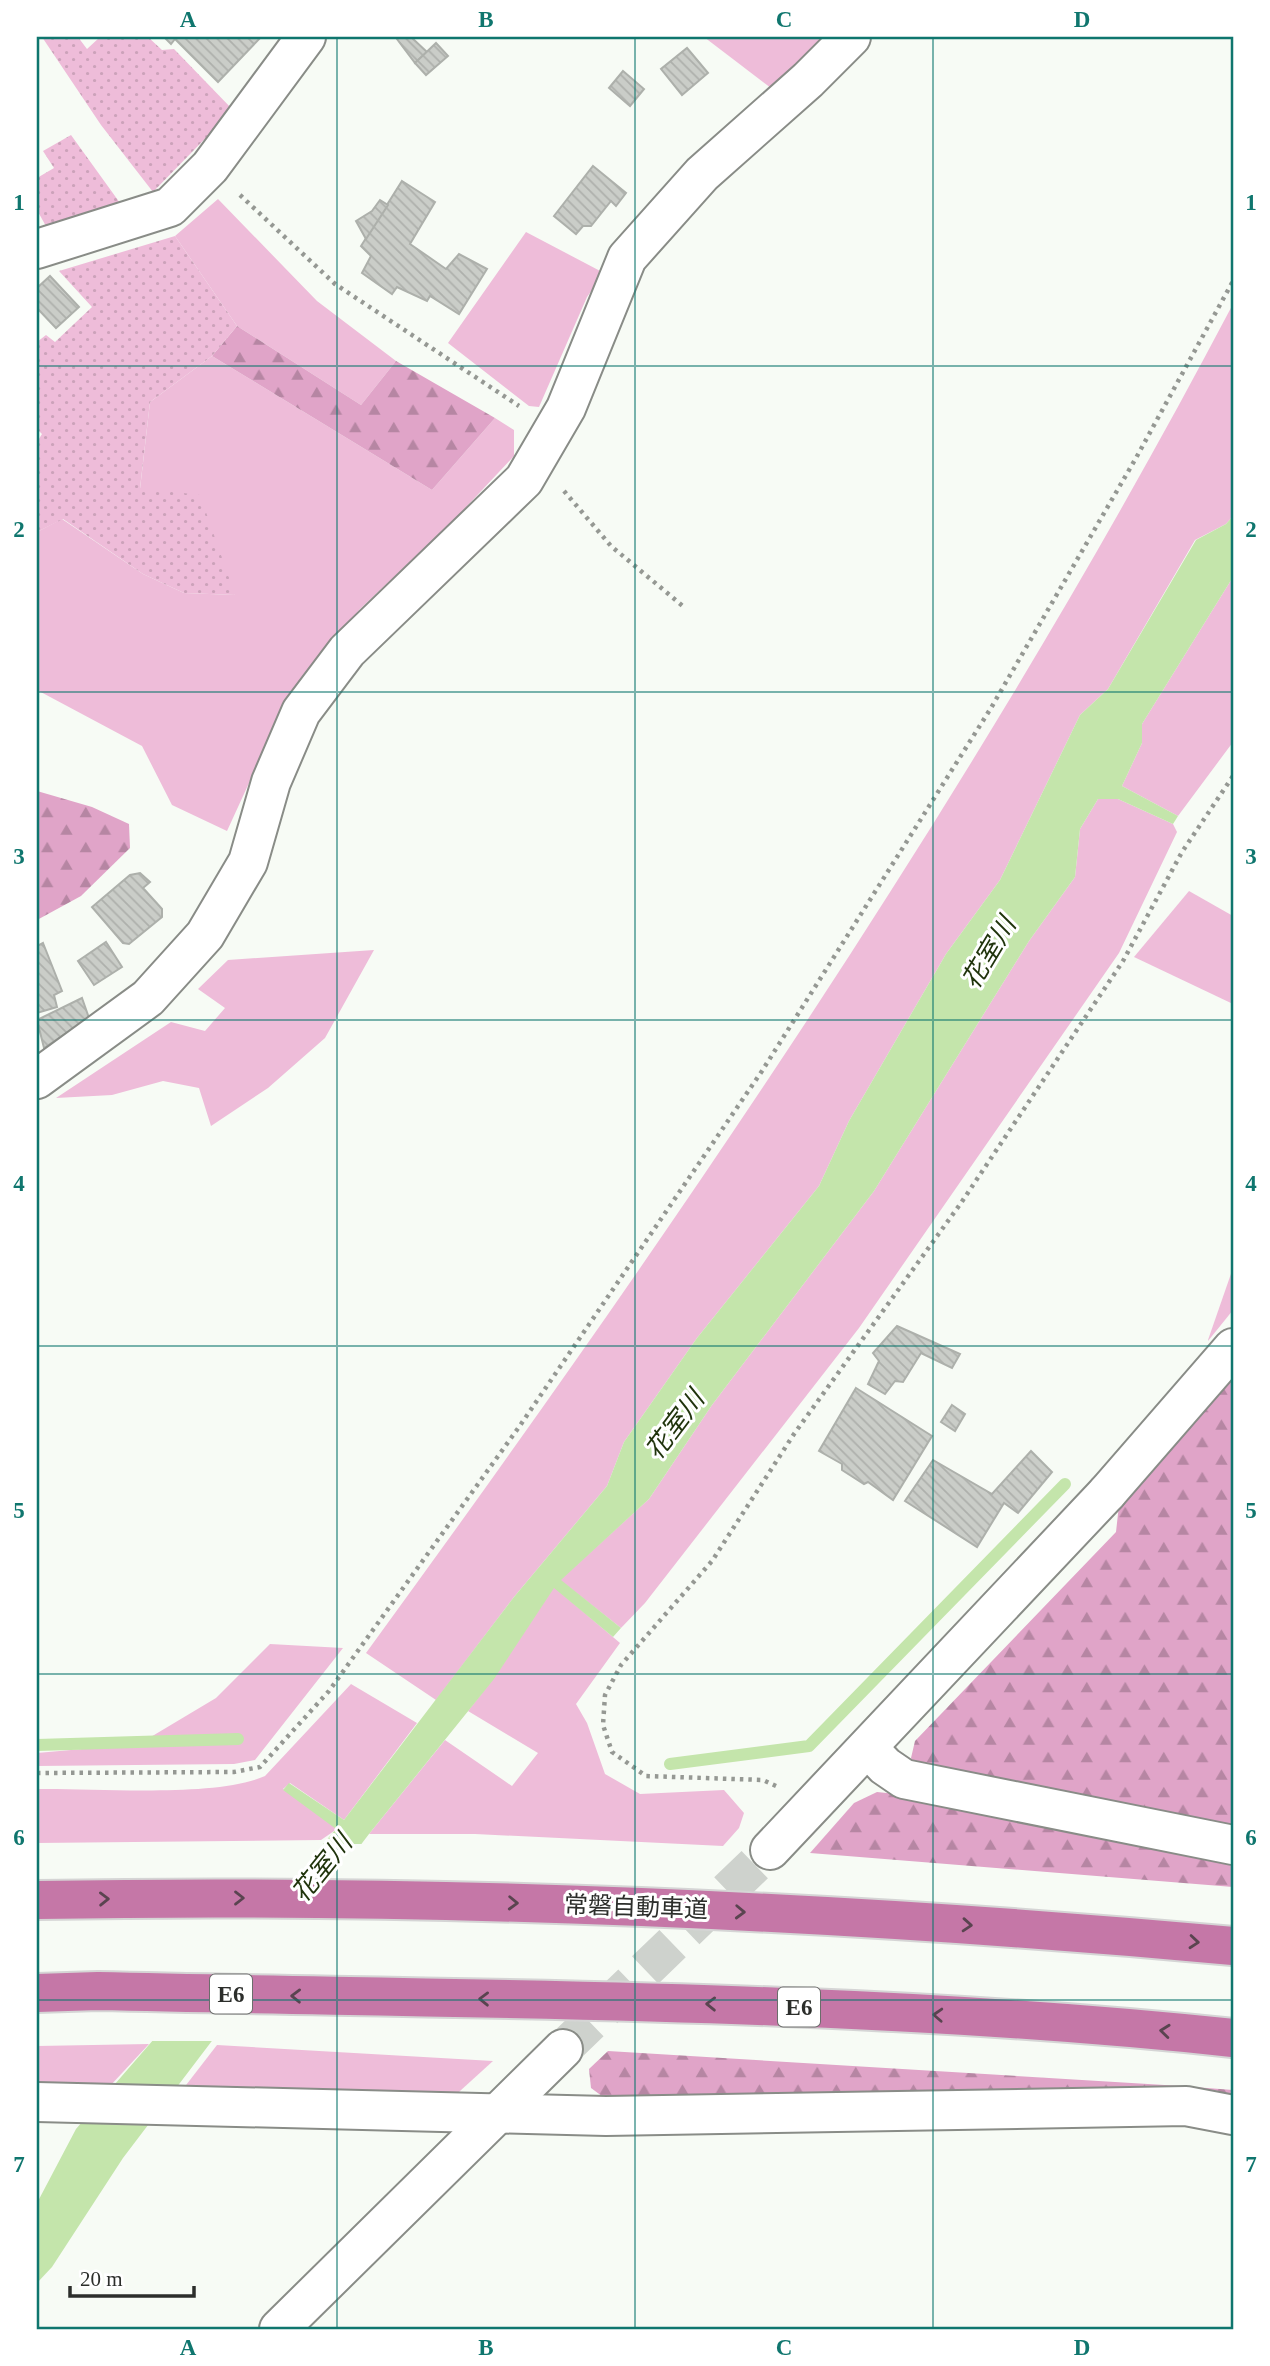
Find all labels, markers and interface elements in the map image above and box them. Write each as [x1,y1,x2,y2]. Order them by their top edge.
text: A [180,7,197,32]
text: B [478,7,494,32]
text: C [776,7,792,32]
text: D [1074,7,1090,32]
text: 1 [13,190,25,215]
text: 1 [1245,190,1257,215]
text: 2 [13,517,25,542]
text: 2 [1245,517,1257,542]
text: 3 [13,844,25,869]
text: 3 [1245,844,1257,869]
water label: 花室川 [956,910,1023,994]
text: 4 [13,1171,25,1196]
text: 4 [1245,1171,1257,1196]
water label: 花室川 [640,1383,712,1465]
text: 5 [13,1498,25,1523]
text: 5 [1245,1498,1257,1523]
text: 6 [13,1825,25,1850]
text: 6 [1245,1825,1257,1850]
water label: 花室川 [286,1826,360,1907]
one-way arrow [234,1890,244,1906]
one-way arrow [99,1891,109,1907]
street label: 常磐自動車道 [564,1891,708,1923]
one-way arrow [508,1895,519,1910]
one-way arrow [735,1904,746,1919]
one-way arrow [962,1917,973,1932]
one-way arrow [1189,1934,1200,1949]
road number: E6 [210,1974,252,2013]
one-way arrow [290,1988,301,2003]
road number: E6 [778,1988,820,2026]
one-way arrow [478,1992,489,2007]
one-way arrow [706,1996,717,2011]
one-way arrow [933,2008,944,2023]
one-way arrow [1160,2024,1171,2039]
text: 7 [13,2152,25,2177]
text: 7 [1245,2152,1257,2177]
scale bar [70,2254,194,2298]
text: 20 m [80,2267,123,2291]
text: A [180,2335,197,2360]
text: B [478,2335,494,2360]
text: C [776,2335,792,2360]
text: D [1074,2335,1090,2360]

